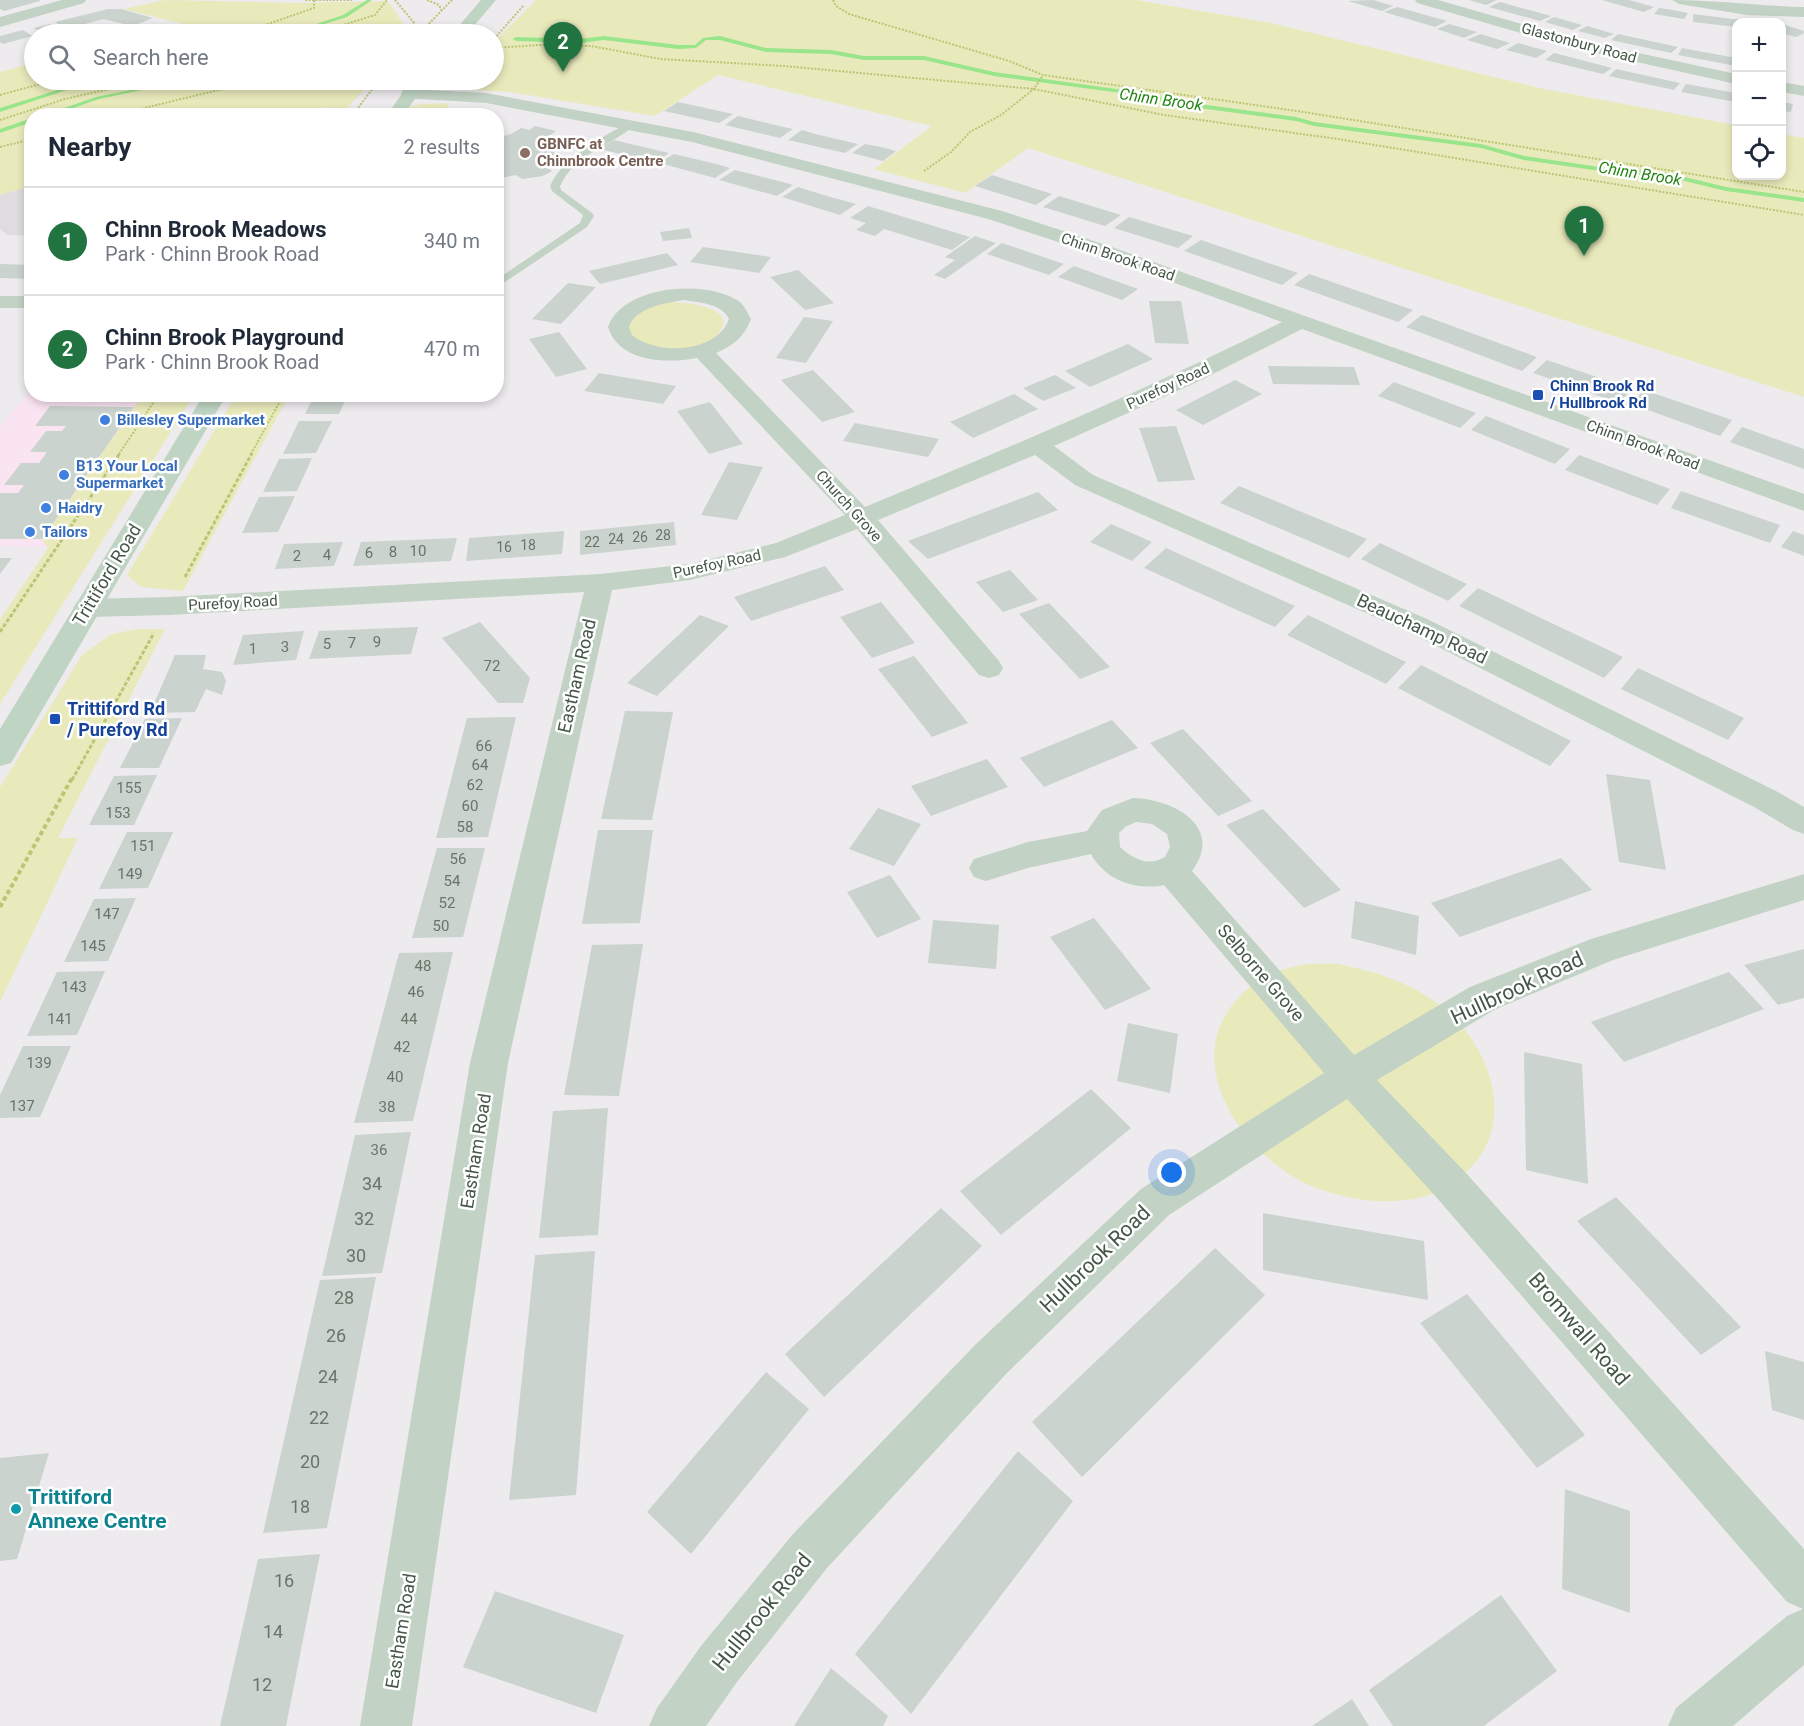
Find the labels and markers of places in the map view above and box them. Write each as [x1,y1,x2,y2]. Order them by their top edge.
pin: 2 [544,22,582,72]
place label: GBNFC at Chinnbrook Centre [537,135,663,170]
marker: GBNFC at Chinnbrook Centre [518,146,532,160]
pin: 1 [1564,206,1604,256]
place label: Chinn Brook Rd / Hullbrook Rd [1549,377,1654,412]
marker: Chinn Brook Rd / Hullbrook Rd [1531,388,1545,402]
place label: Billesley Supermarket [117,411,265,429]
marker: Billesley Supermarket [98,413,112,427]
place label: B13 Your Local Supermarket [76,457,178,492]
marker: B13 Your Local Supermarket [57,468,71,482]
place label: Haidry [58,499,103,517]
marker: Haidry [39,501,53,515]
place label: Tailors [42,523,88,541]
marker: Tailors [23,525,37,539]
place label: Trittiford Rd / Purefoy Rd [66,698,168,740]
marker: Trittiford Rd / Purefoy Rd [48,712,62,726]
place label: Trittiford Annexe Centre [28,1485,167,1533]
marker: Trittiford Annexe Centre [9,1502,23,1516]

